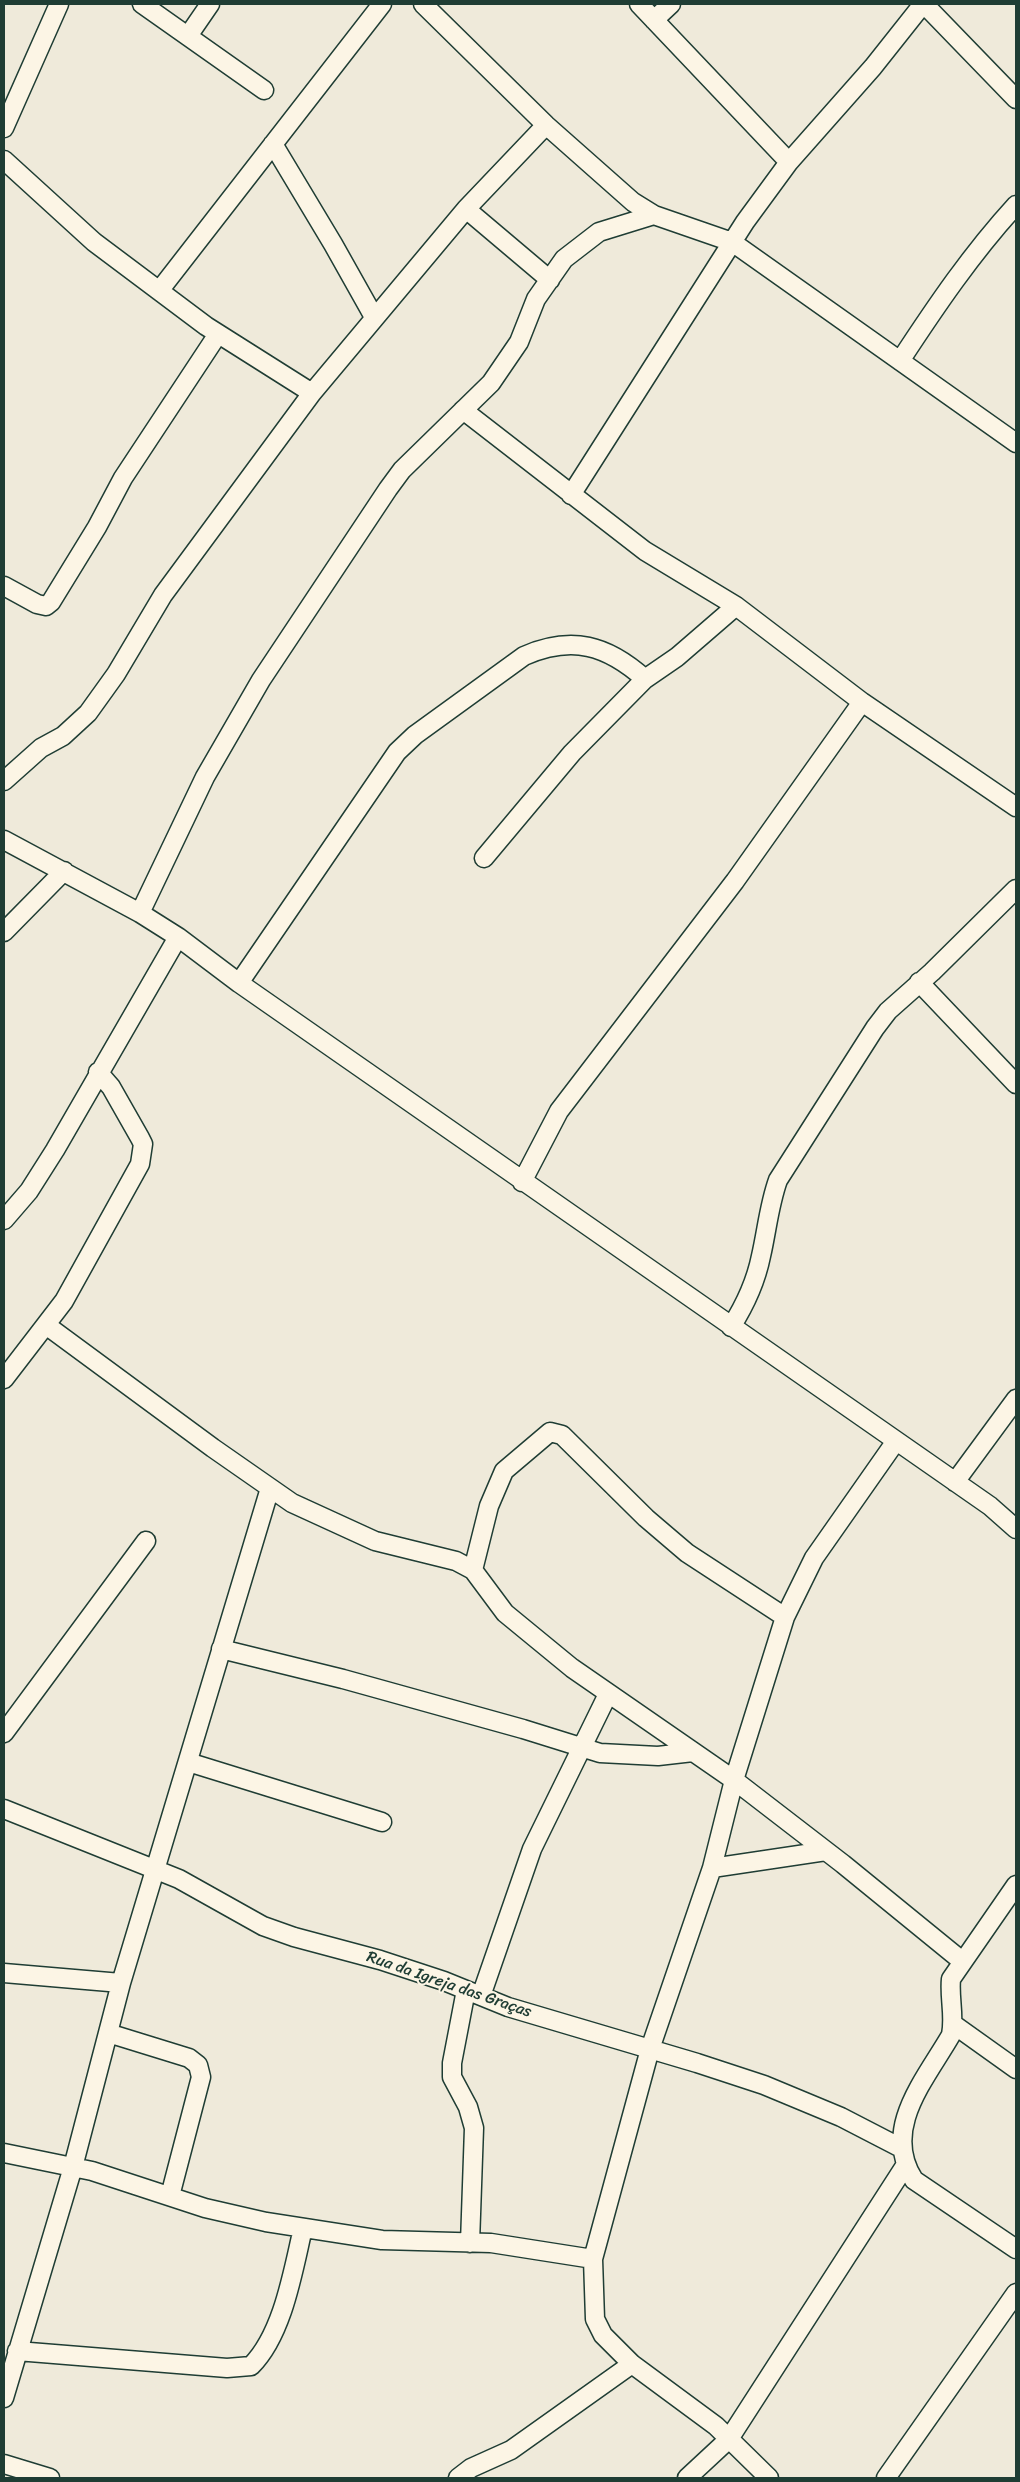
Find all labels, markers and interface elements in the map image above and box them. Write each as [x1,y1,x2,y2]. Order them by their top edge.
street label: Rua da Igreja das Graças [364,1948,534,2022]

